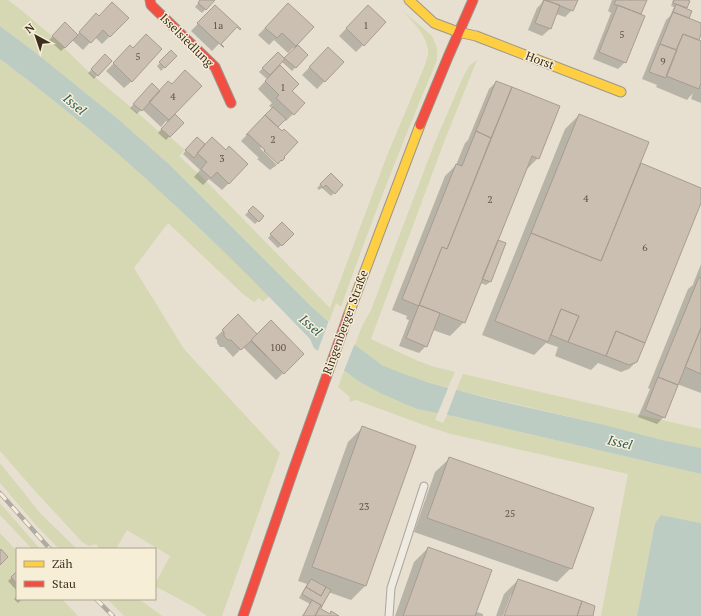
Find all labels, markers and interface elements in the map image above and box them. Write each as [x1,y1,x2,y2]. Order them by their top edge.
street label: Isselsiedlung [157,10,217,70]
north arrow [16,16,56,56]
house number: 1a [213,19,223,32]
house number: 1 [363,19,369,32]
text: N [22,20,38,36]
house number: 5 [619,28,625,41]
street label: Horst [523,48,557,73]
house number: 5 [135,50,141,63]
house number: 9 [660,55,666,68]
house number: 1 [280,81,286,94]
water label: Issel [59,88,91,119]
house number: 4 [170,90,176,103]
house number: 2 [270,133,276,146]
house number: 3 [219,152,225,165]
house number: 4 [583,192,589,205]
house number: 2 [487,193,493,206]
house number: 6 [642,241,648,254]
street label: Ringenberger Straße [319,268,371,376]
water label: Issel [295,309,327,340]
house number: 100 [270,341,286,354]
water label: Issel [605,430,635,454]
house number: 23 [359,500,369,513]
house number: 25 [505,507,515,520]
legend [16,548,156,600]
text: Zäh [52,556,72,571]
text: Stau [52,576,76,591]

